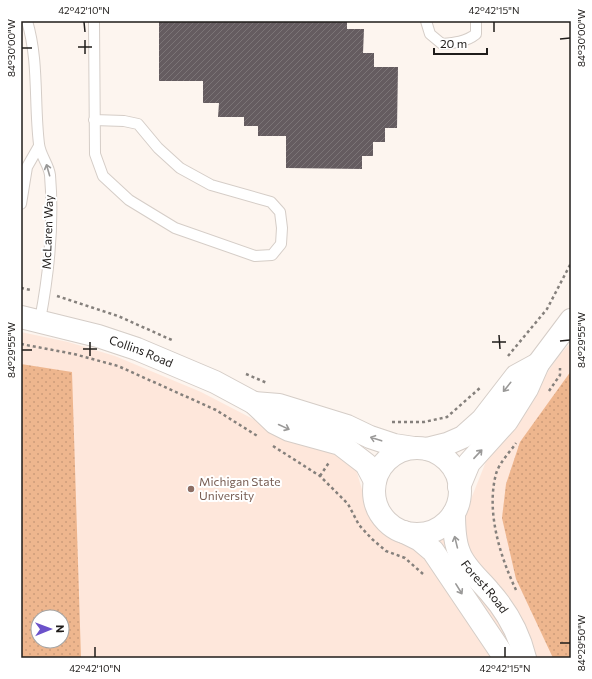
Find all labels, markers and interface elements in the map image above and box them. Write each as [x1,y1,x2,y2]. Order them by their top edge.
text: 42°42'10"N [58,4,110,16]
text: 42°42'15"N [469,4,519,16]
text: 84°30'00"W [575,9,587,67]
text: 84°30'00"W [5,19,17,77]
scale bar [434,30,487,56]
text: 20 m [440,36,467,50]
one-way arrow [44,164,51,177]
street label: McLaren Way [39,194,55,269]
text: 84°29'55"W [575,312,587,368]
text: 84°29'55"W [5,322,17,378]
street label: Collins Road [108,332,175,369]
one-way arrow [503,381,512,392]
one-way arrow [278,424,290,431]
one-way arrow [370,434,382,442]
one-way arrow [473,449,483,459]
place label: Michigan State University [199,474,281,502]
marker: Michigan State University [186,484,196,494]
one-way arrow [452,536,459,549]
street label: Forest Road [459,557,512,616]
one-way arrow [455,583,463,594]
north arrow [30,609,70,649]
text: 84°29'50"W [575,615,587,671]
text: N [54,625,67,633]
text: 42°42'10"N [69,662,121,674]
text: 42°42'15"N [480,662,530,674]

